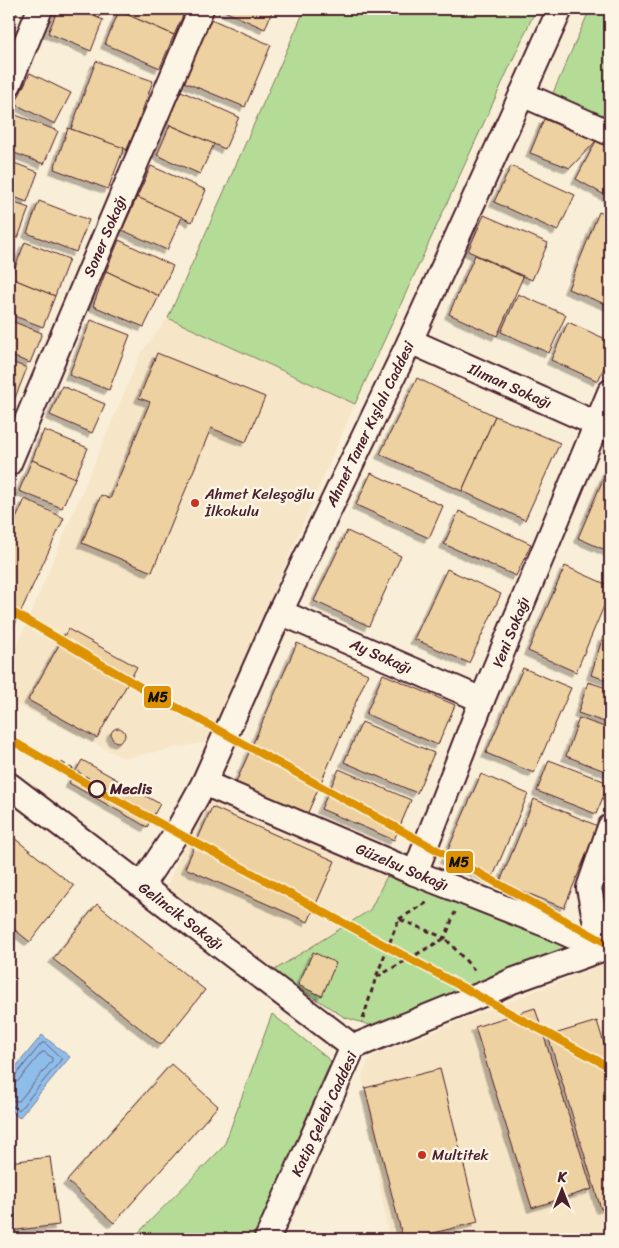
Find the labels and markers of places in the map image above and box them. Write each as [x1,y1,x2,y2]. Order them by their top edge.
place label: Ahmet Keleşoğlu İlkokulu [204,481,315,524]
marker: Ahmet Keleşoğlu İlkokulu [189,497,201,509]
place label: Meclis [109,776,153,802]
marker: Meclis [88,780,106,798]
place label: Multitek [432,1142,490,1168]
marker: Multitek [416,1149,428,1161]

